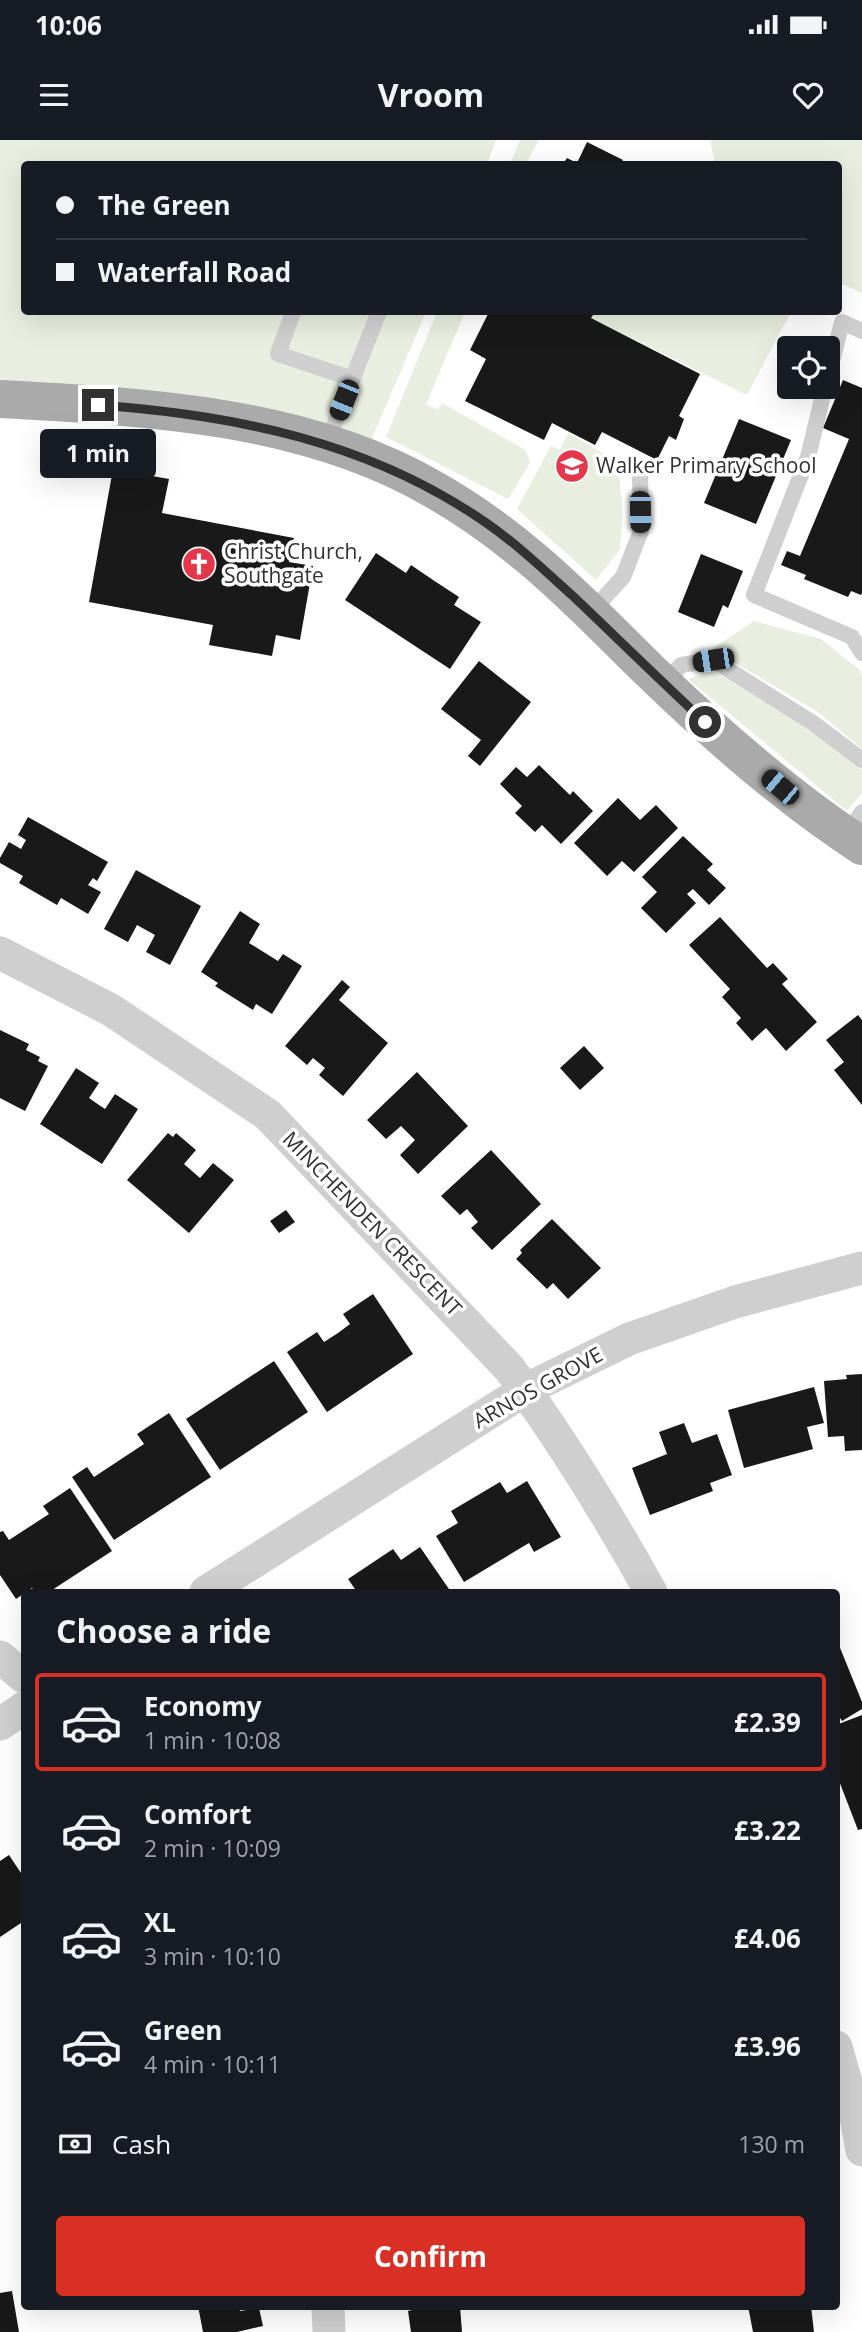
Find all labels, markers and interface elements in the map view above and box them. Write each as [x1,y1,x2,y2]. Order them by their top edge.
text: 10:06 [35,7,102,43]
text: Vroom [378,73,484,116]
icon: menu [35,76,73,114]
icon: heart [789,76,827,114]
text: The Green [98,187,231,223]
text: Waterfall Road [98,254,291,290]
map controls [777,336,840,399]
button: locate [777,336,840,399]
car [327,377,362,423]
route end [82,389,114,421]
callout: 1 min [40,430,156,478]
text: 1 min [66,437,130,469]
school or university icon: Walker Primary School [553,447,591,485]
place label: Walker Primary School [596,451,816,479]
car [630,491,651,533]
place label: Christ Church, Southgate [224,537,363,589]
church icon: Christ Church, Southgate [180,545,218,583]
car [691,646,736,674]
route start [689,706,721,738]
car [758,765,803,809]
street label: MINCHENDEN CRESCENT [277,1125,469,1322]
street label: ARNOS GROVE [468,1340,607,1434]
text: Choose a ride [56,1609,271,1652]
text: Economy [144,1688,262,1724]
icon: car [60,1691,123,1754]
text: £2.39 [734,1704,801,1740]
text: 1 min · 10:08 [144,1724,281,1756]
text: Comfort [144,1796,251,1832]
icon: car [60,1799,123,1862]
text: £3.22 [734,1812,801,1848]
text: 2 min · 10:09 [144,1832,281,1864]
text: XL [144,1904,176,1940]
icon: car [60,1907,123,1970]
text: £4.06 [734,1920,801,1956]
text: 3 min · 10:10 [144,1940,281,1972]
text: Green [144,2012,222,2048]
icon: car [60,2015,123,2078]
text: £3.96 [734,2028,801,2064]
text: 4 min · 10:11 [144,2048,281,2080]
icon: cash [56,2125,94,2163]
text: Cash [112,2126,171,2162]
text: 130 m [738,2128,805,2160]
button: Confirm [56,2216,805,2296]

